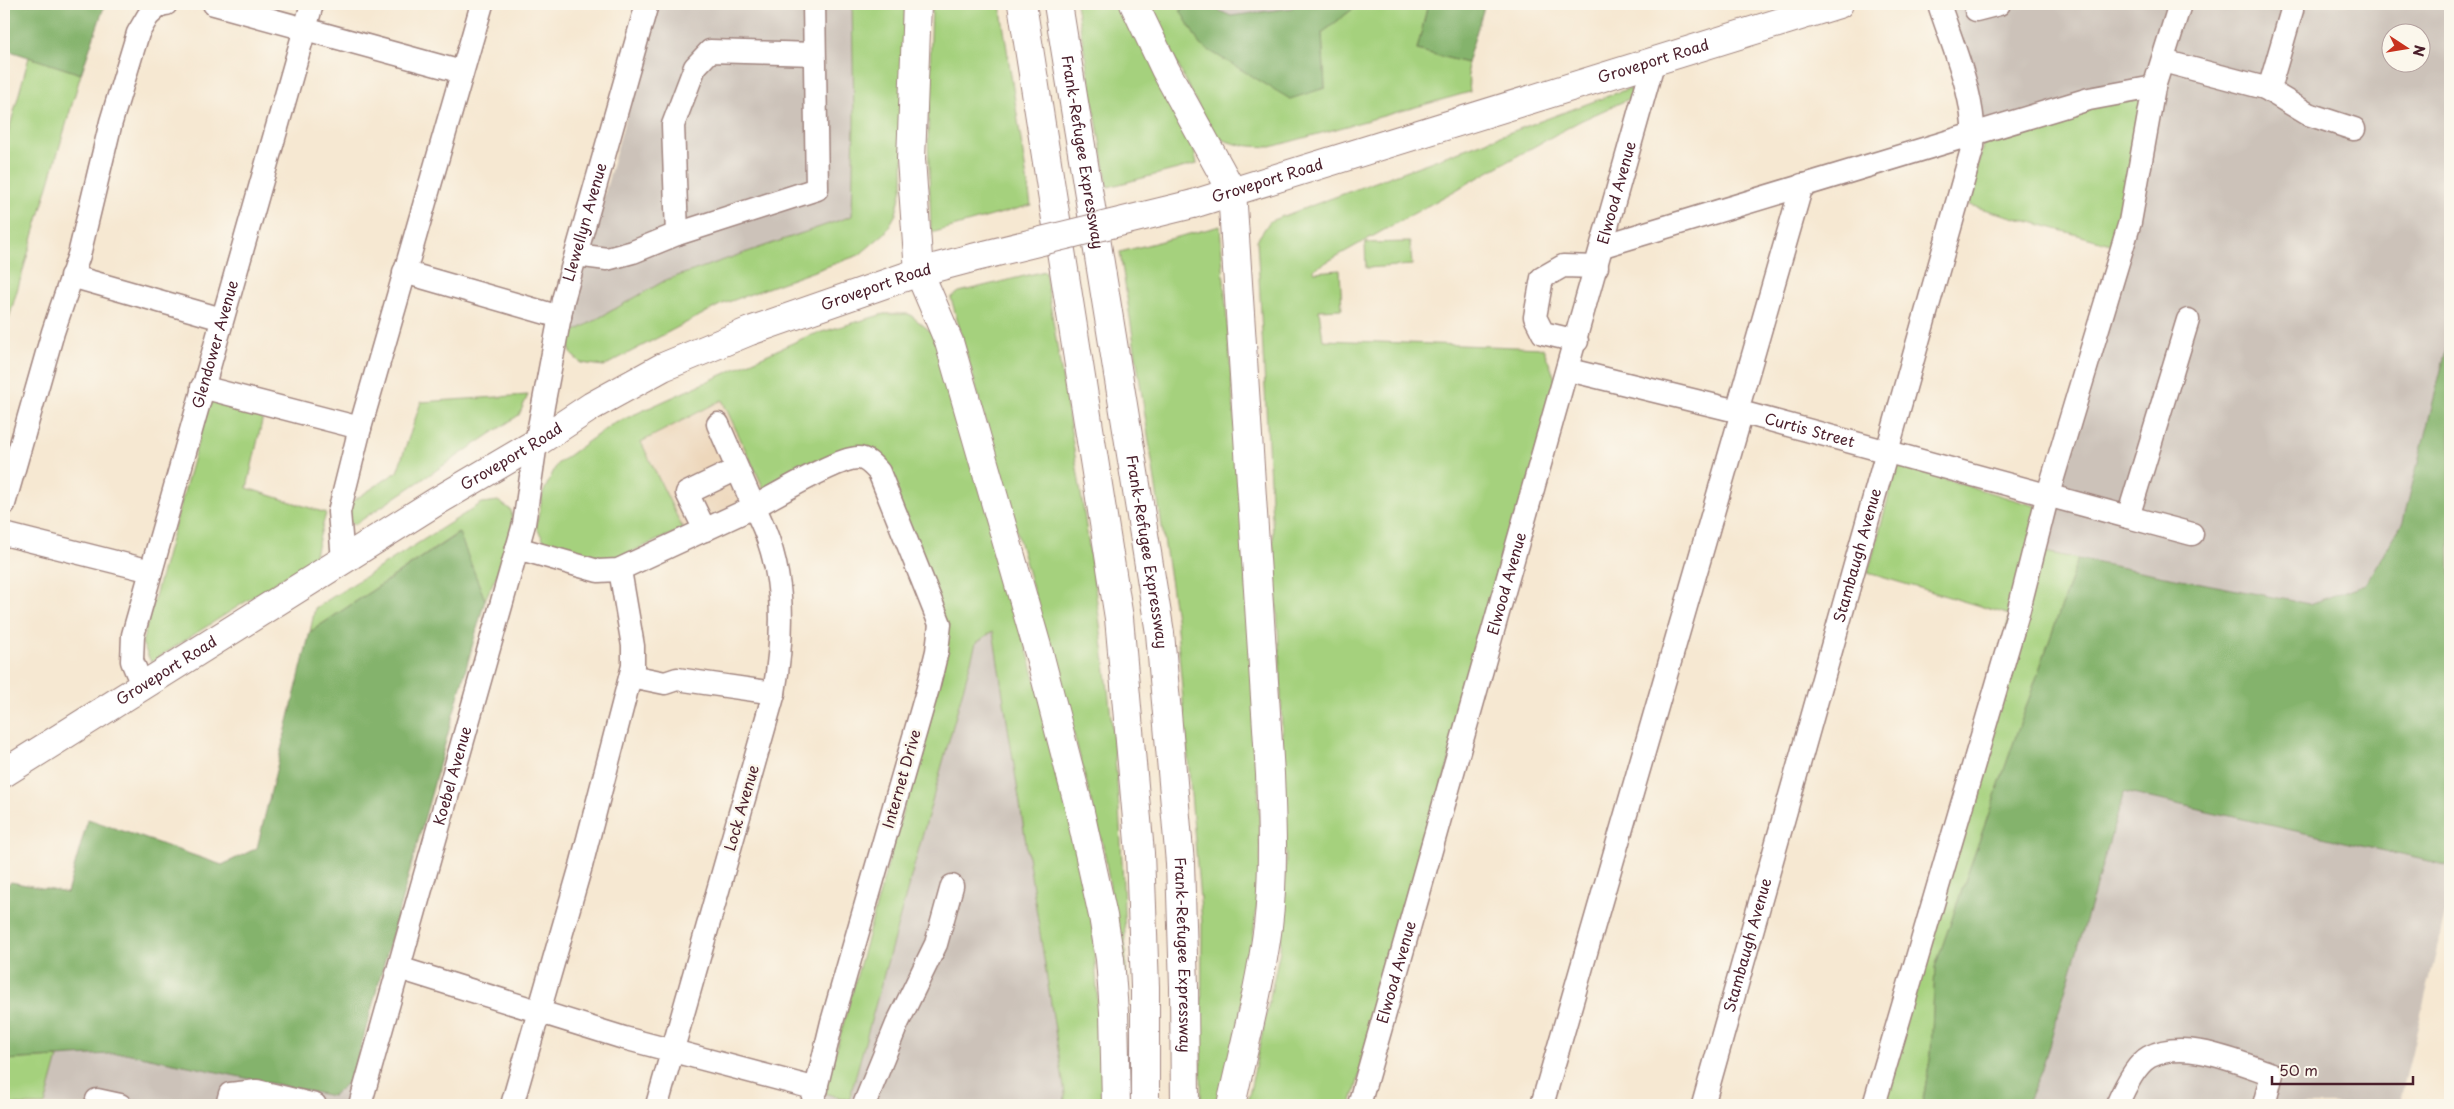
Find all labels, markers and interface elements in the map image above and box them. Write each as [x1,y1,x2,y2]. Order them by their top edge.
north arrow [2382,22,2432,72]
street label: Groveport Road [1594,32,1712,88]
text: N [2408,43,2431,58]
street label: Frank-Refugee Expressway [1056,53,1111,250]
street label: Elwood Avenue [1590,138,1641,246]
street label: Groveport Road [1209,151,1326,208]
street label: Llewellyn Avenue [556,160,611,284]
street label: Groveport Road [817,256,933,315]
street label: Glendower Avenue [185,277,243,411]
street label: Curtis Street [1762,406,1858,452]
street label: Groveport Road [455,416,566,495]
street label: Frank-Refugee Expressway [1121,453,1174,649]
street label: Stambaugh Avenue [1826,485,1886,625]
street label: Elwood Avenue [1480,529,1531,637]
street label: Groveport Road [111,629,221,710]
street label: Koebel Avenue [427,723,476,828]
street label: Internet Drive [875,726,926,831]
street label: Lock Avenue [717,762,764,853]
street label: Frank-Refugee Expressway [1170,856,1198,1053]
street label: Stambaugh Avenue [1717,875,1776,1015]
street label: Elwood Avenue [1370,918,1421,1026]
scale bar [2272,1054,2413,1086]
text: 50 m [2279,1058,2318,1081]

